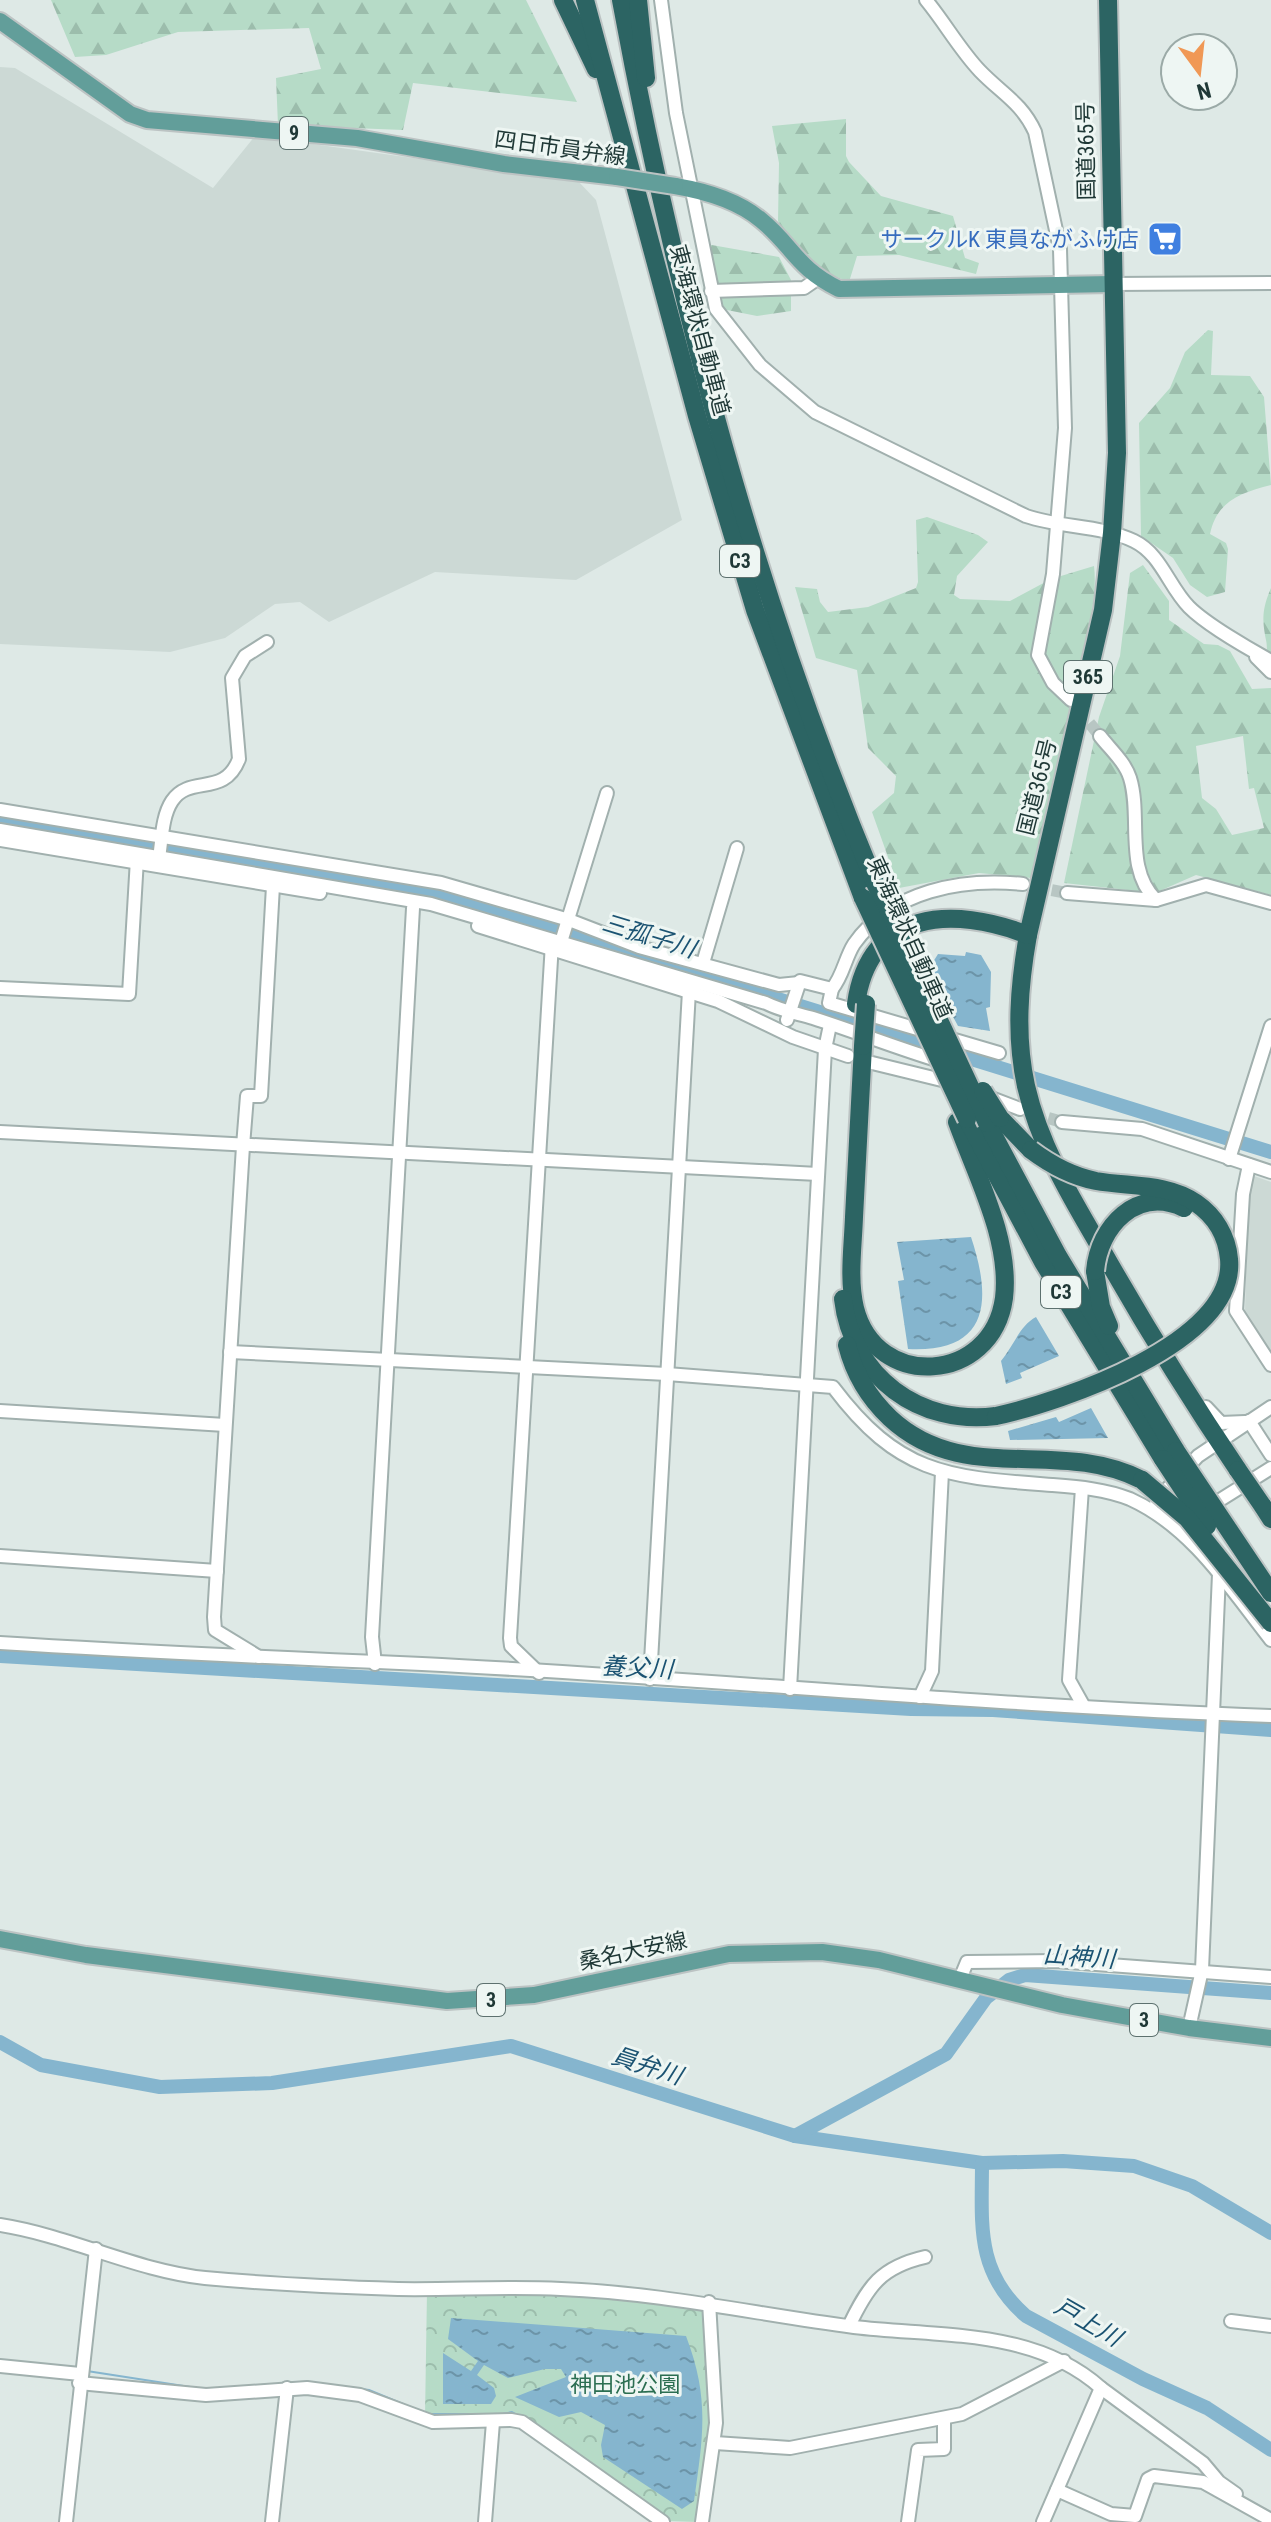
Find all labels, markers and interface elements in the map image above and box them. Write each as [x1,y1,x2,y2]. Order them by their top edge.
north arrow [1159,32,1239,112]
text: N [1194,77,1214,105]
street label: 国道365号 [1073,101,1099,201]
road number: 9 [280,117,308,149]
street label: 四日市員弁線 [493,126,627,170]
supermarket icon: サークルK 東員ながふけ店 [1146,220,1184,258]
place label: サークルK 東員ながふけ店 [881,227,1139,252]
street label: 東海環状自動車道 [665,242,735,418]
road number: C3 [720,545,760,577]
road number: 365 [1064,661,1112,693]
street label: 国道365号 [1013,736,1061,838]
street label: 東海環状自動車道 [863,853,957,1023]
water label: 三孤子川 [599,909,702,964]
road number: C3 [1041,1276,1081,1308]
water label: 養父川 [600,1652,677,1684]
street label: 桑名大安線 [577,1927,689,1975]
water label: 山神川 [1042,1941,1119,1974]
road number: 3 [477,1984,505,2016]
road number: 3 [1130,2004,1158,2036]
water label: 員弁川 [608,2042,688,2091]
water label: 戸上川 [1050,2292,1129,2354]
park label: 神田池公園 [570,2372,680,2397]

